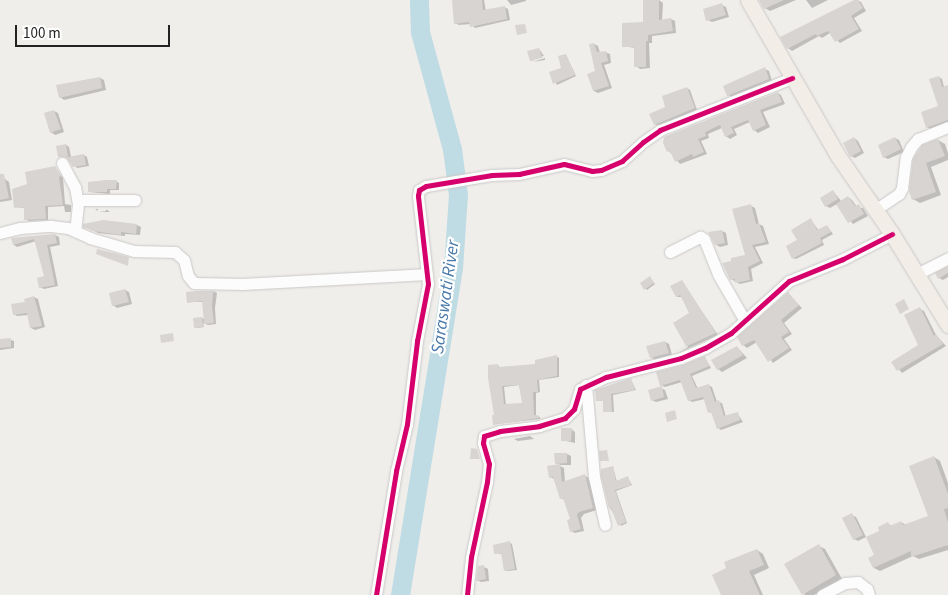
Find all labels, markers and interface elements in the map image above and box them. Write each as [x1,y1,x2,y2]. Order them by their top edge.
scale bar [18,15,172,47]
text: 100 m [23,23,61,44]
water label: Saraswati River [427,239,465,355]

